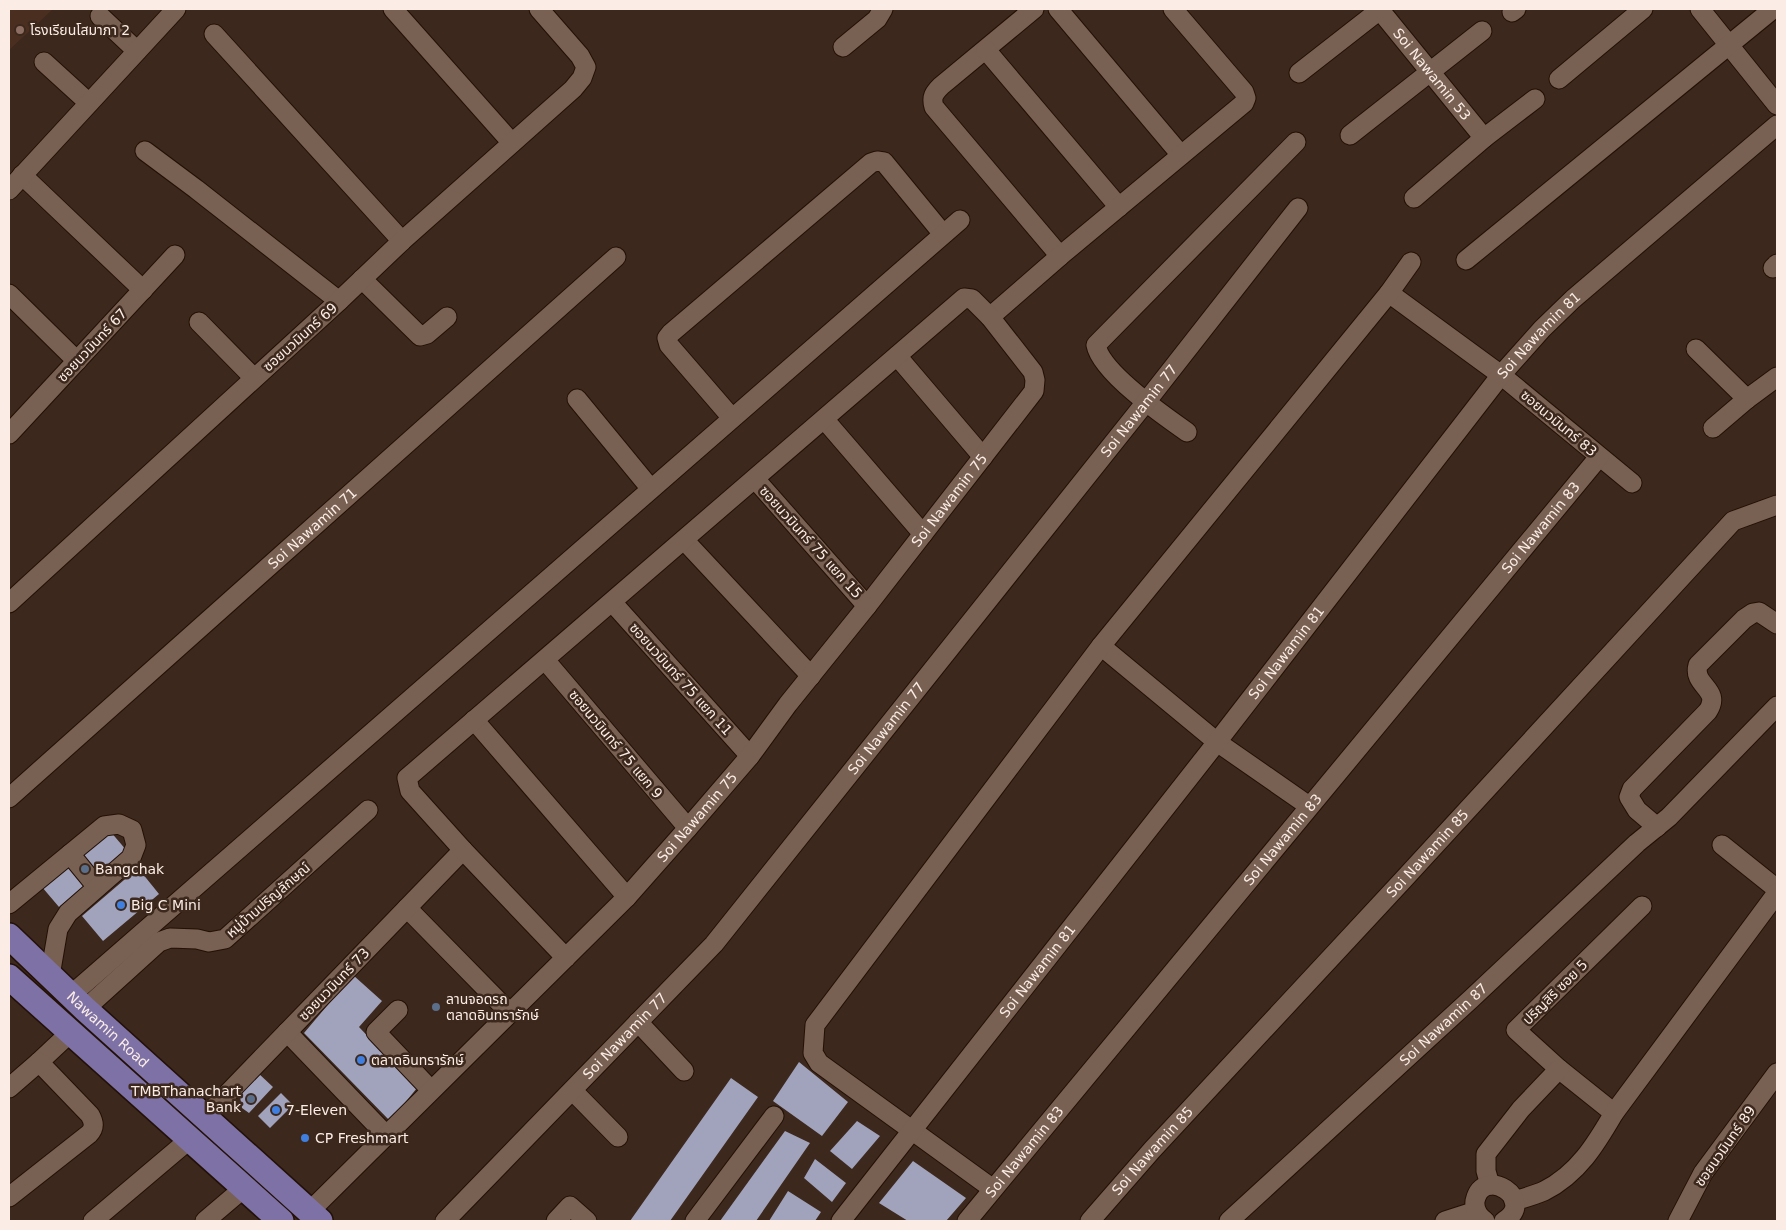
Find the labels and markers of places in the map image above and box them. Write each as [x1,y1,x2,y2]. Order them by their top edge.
place label: โรงเรียนโสมาภา 2 [30,22,130,38]
marker: โรงเรียนโสมาภา 2 [14,24,26,36]
place label: Bangchak [95,861,165,877]
marker: Bangchak [79,863,91,875]
place label: Big C Mini [131,897,201,913]
marker: Big C Mini [115,899,127,911]
place label: ลานจอดรถ ตลาดอินทรารักษ์ [446,991,539,1023]
marker: ลานจอดรถ ตลาดอินทรารักษ์ [430,1001,442,1013]
place label: ตลาดอินทรารักษ์ [371,1052,464,1068]
marker: ตลาดอินทรารักษ์ [355,1054,367,1066]
place label: TMBThanachart Bank [130,1083,242,1115]
marker: TMBThanachart Bank [245,1093,257,1105]
place label: 7-Eleven [286,1102,347,1118]
marker: 7-Eleven [270,1104,282,1116]
place label: CP Freshmart [315,1130,409,1146]
marker: CP Freshmart [299,1132,311,1144]

